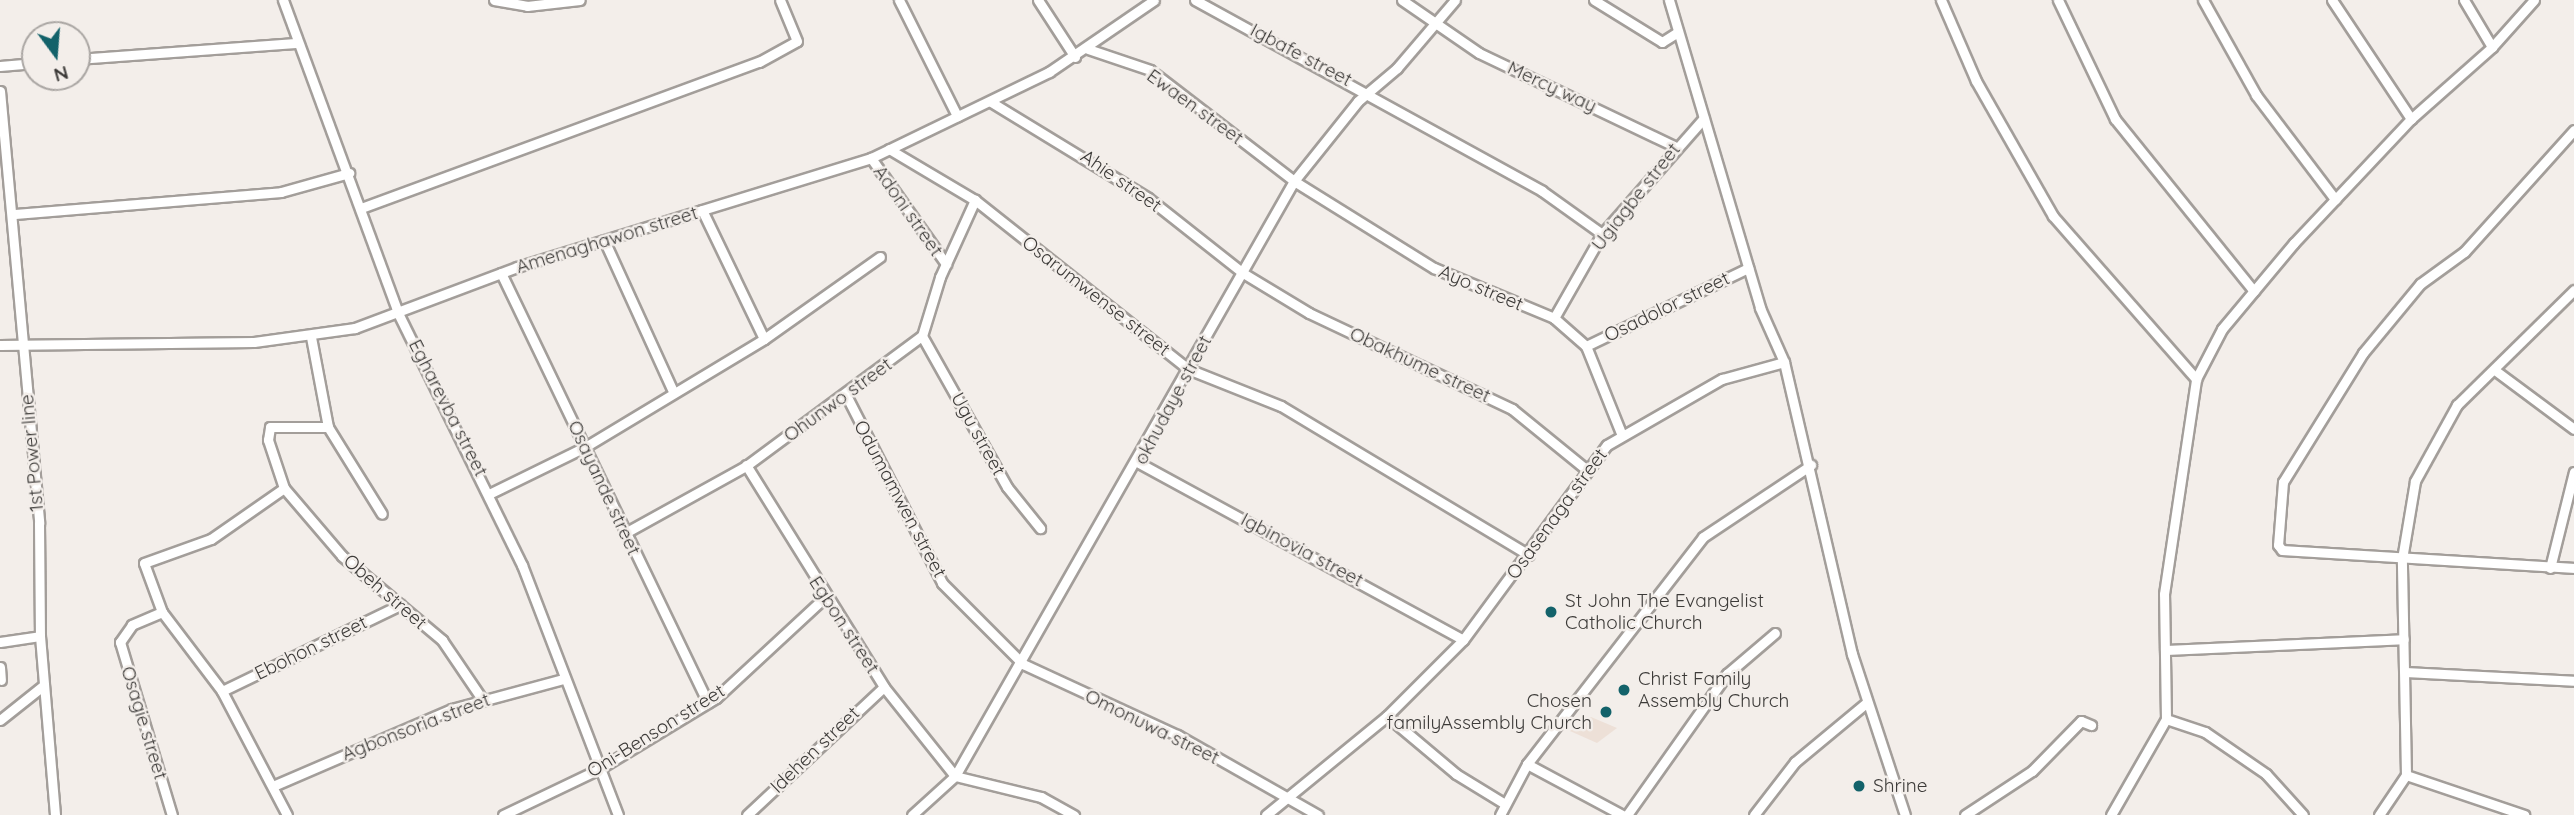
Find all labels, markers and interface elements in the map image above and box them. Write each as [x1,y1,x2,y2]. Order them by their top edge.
street label: Igbafe street [1246,19,1356,91]
north arrow [21,21,91,91]
street label: Mercy way [1504,56,1600,118]
text: N [51,61,71,88]
street label: Ewaen street [1142,64,1248,150]
street label: Ugiagbe street [1587,139,1685,255]
street label: Ahie street [1076,145,1166,217]
street label: Adoni street [868,161,948,261]
street label: Amenaghawon street [513,201,701,279]
street label: Osarumwense street [1017,231,1175,361]
street label: Ayo street [1435,260,1527,316]
street label: Osadolor street [1601,267,1733,347]
street label: Obakhume street [1346,322,1494,408]
street label: okhudaye street [1129,332,1217,468]
street label: Egharevba street [404,336,492,480]
street label: Ohunwo street [779,353,897,447]
street label: Ugu street [946,388,1010,480]
street label: 1st Power line [16,393,48,513]
street label: Odumamwen street [849,416,951,582]
street label: Osayande street [563,417,645,559]
street label: Osasenaga street [1502,444,1612,584]
street label: Igbinovia street [1237,508,1367,592]
street label: Obeh street [339,550,431,634]
street label: Egbon street [804,572,884,678]
place label: St John The Evangelist Catholic Church [1565,590,1764,634]
marker: St John The Evangelist Catholic Church [1543,604,1559,620]
street label: Ebohon street [251,611,371,685]
street label: Osagie street [116,664,172,782]
place label: Christ Family Assembly Church [1638,668,1789,712]
street label: Oni-Benson street [583,680,729,782]
marker: Christ Family Assembly Church [1616,682,1632,698]
street label: Omonuwa street [1081,685,1223,769]
street label: Agbonsoria street [339,688,493,766]
place label: Chosen familyAssembly Church [1387,690,1592,734]
street label: Idehen street [766,702,864,798]
marker: Chosen familyAssembly Church [1598,704,1614,720]
place label: Shrine [1873,775,1928,797]
marker: Shrine [1851,778,1867,794]

